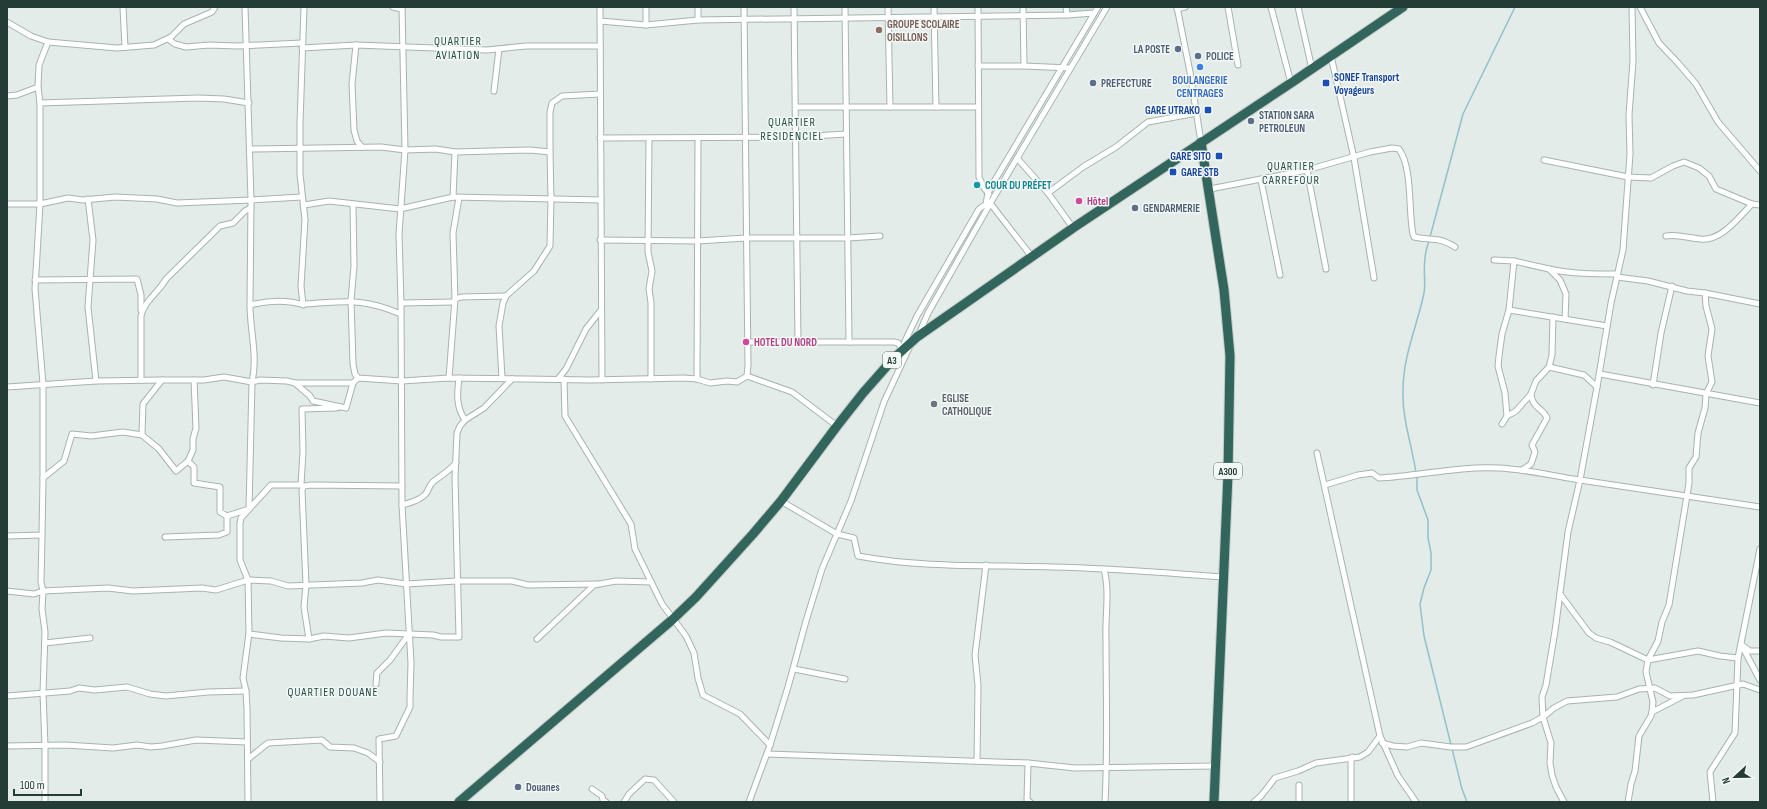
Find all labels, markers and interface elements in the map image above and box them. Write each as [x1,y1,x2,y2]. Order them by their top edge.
place label: GROUPE SCOLAIRE OISILLONS [887,18,960,44]
marker: GROUPE SCOLAIRE OISILLONS [874,25,884,35]
district label: QUARTIER AVIATION [434,34,482,63]
place label: LA POSTE [1134,43,1170,56]
marker: LA POSTE [1173,44,1183,54]
place label: POLICE [1206,50,1234,63]
marker: POLICE [1193,51,1203,61]
marker: BOULANGERIE CENTRAGES [1195,62,1205,72]
place label: SONEF Transport Voyageurs [1334,71,1400,97]
place label: BOULANGERIE CENTRAGES [1172,74,1228,100]
place label: PREFECTURE [1101,77,1152,90]
marker: PREFECTURE [1088,78,1098,88]
marker: SONEF Transport Voyageurs [1321,78,1331,88]
place label: GARE UTRAKO [1145,104,1200,117]
marker: GARE UTRAKO [1203,105,1213,115]
place label: STATION SARA PETROLEUN [1259,109,1315,135]
district label: QUARTIER RESIDENCIEL [760,115,824,144]
marker: STATION SARA PETROLEUN [1246,116,1256,126]
place label: GARE SITO [1170,150,1211,163]
marker: GARE SITO [1214,151,1224,161]
district label: QUARTIER CARREFOUR [1262,159,1320,188]
place label: GARE STB [1181,166,1219,179]
marker: GARE STB [1168,167,1178,177]
place label: COUR DU PRÉFET [985,179,1052,192]
marker: COUR DU PRÉFET [972,180,982,190]
place label: Hôtel [1087,195,1108,208]
marker: Hôtel [1074,196,1084,206]
place label: GENDARMERIE [1143,202,1200,215]
marker: GENDARMERIE [1130,203,1140,213]
place label: HOTEL DU NORD [754,336,817,349]
marker: HOTEL DU NORD [741,337,751,347]
road number: A3 [883,352,901,368]
place label: EGLISE CATHOLIQUE [942,392,992,418]
marker: EGLISE CATHOLIQUE [929,399,939,409]
road number: A300 [1214,463,1242,479]
district label: QUARTIER DOUANE [288,685,378,700]
north arrow [1715,757,1755,797]
scale bar [14,771,81,797]
text: N [1719,775,1733,786]
text: 100 m [20,778,45,793]
place label: Douanes [526,781,560,794]
marker: Douanes [513,782,523,792]

